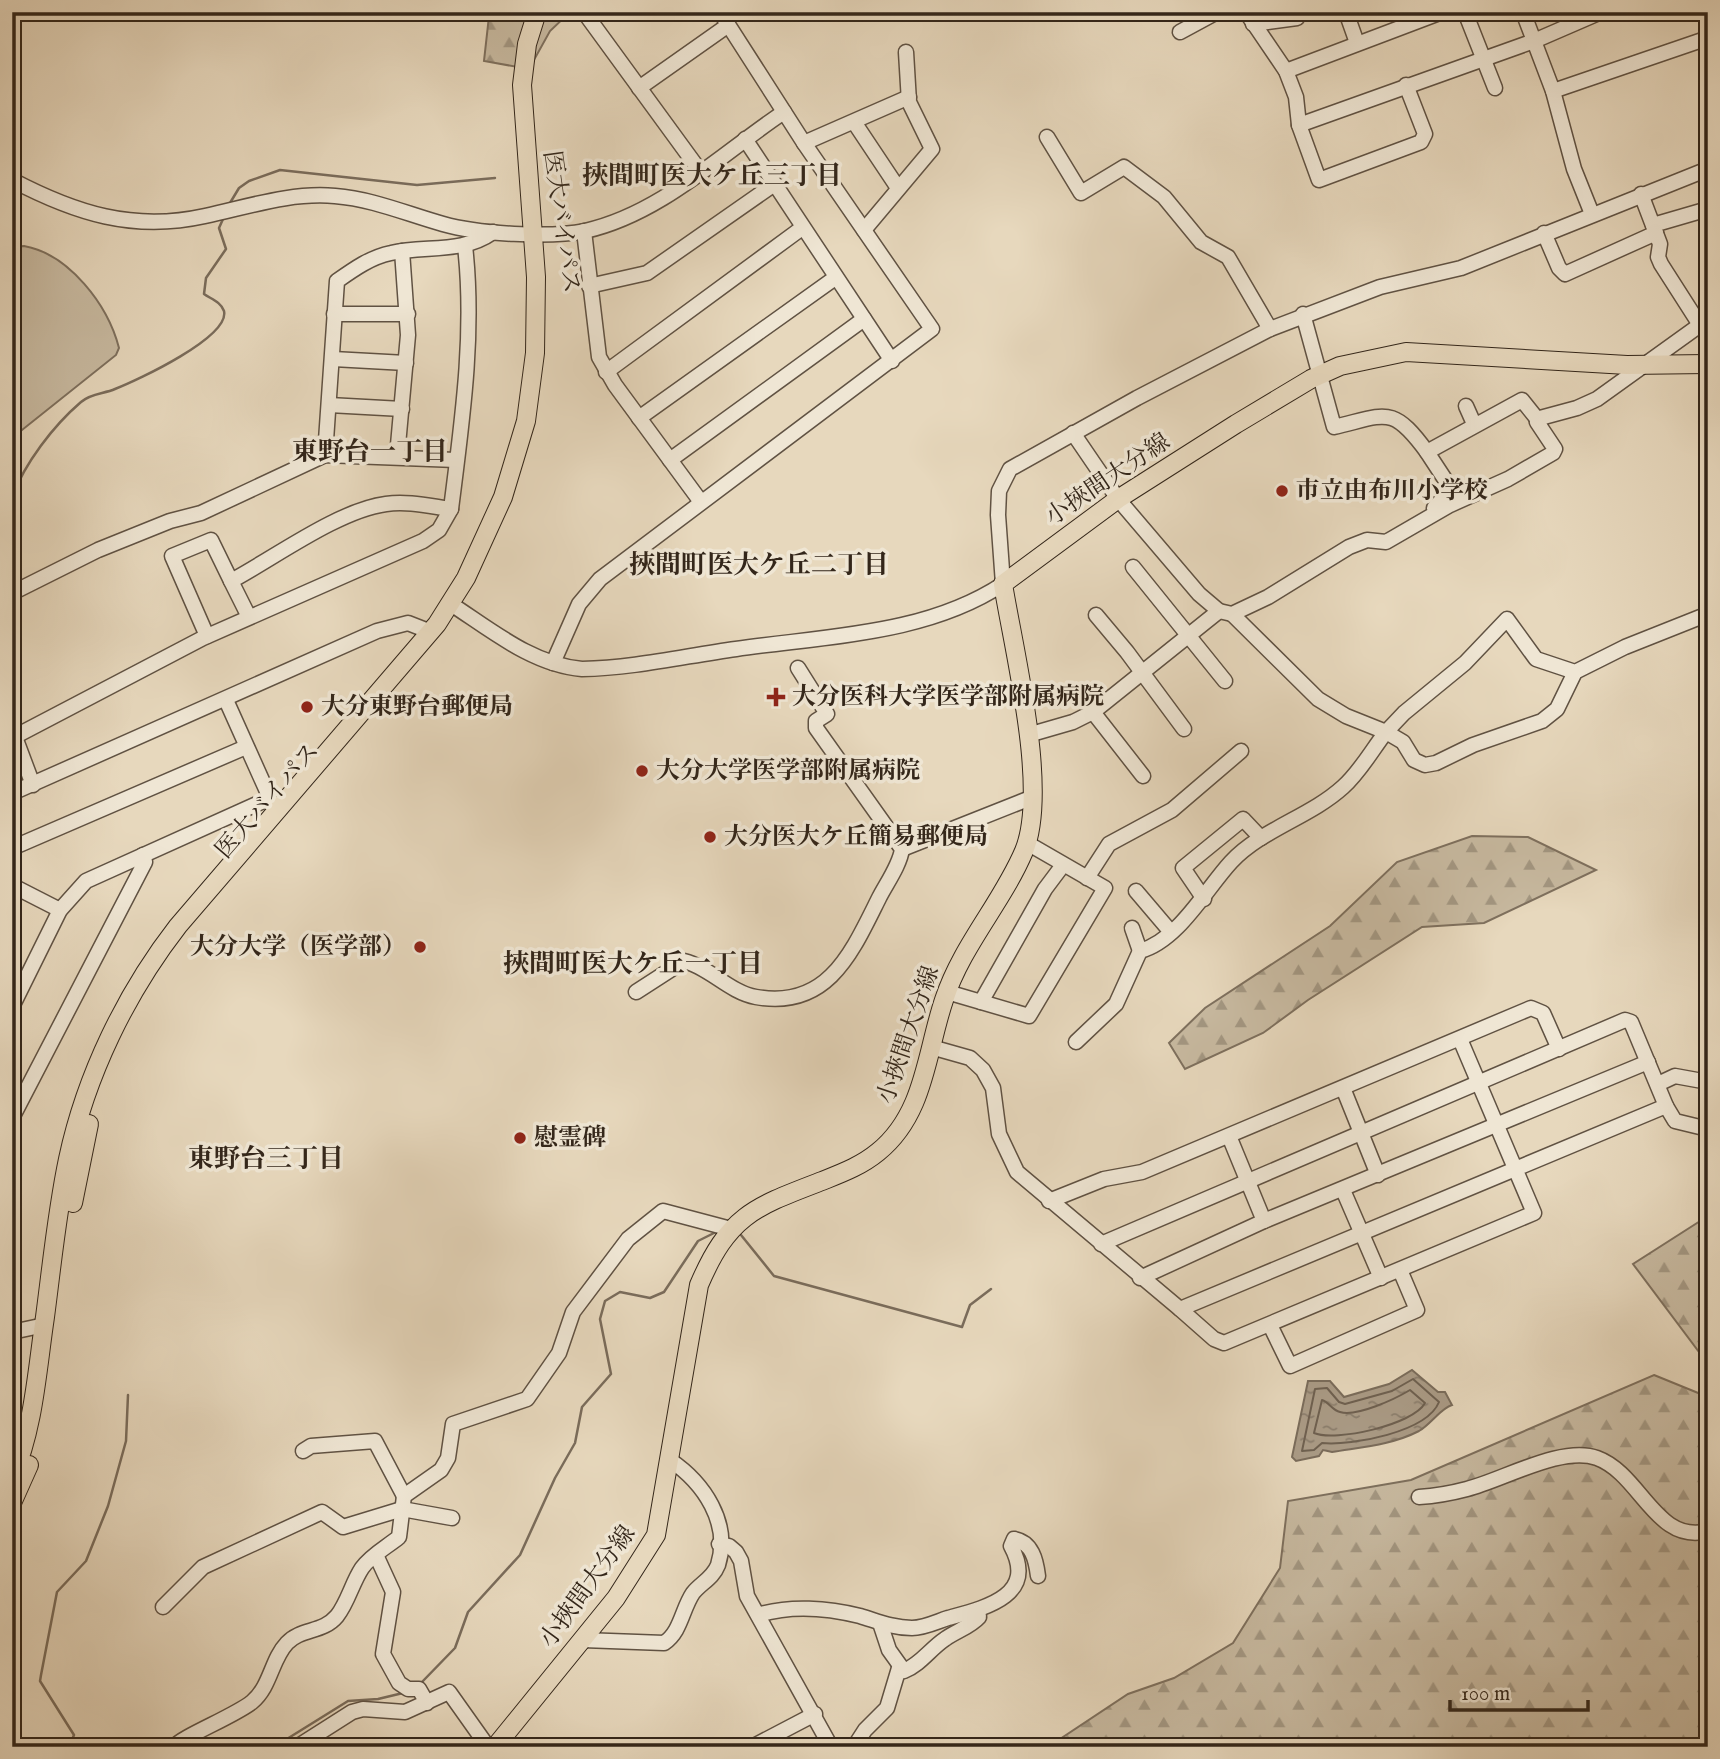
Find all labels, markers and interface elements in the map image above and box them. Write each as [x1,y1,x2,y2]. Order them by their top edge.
street label: 医大バイパス [536,149,586,295]
district label: 挾間町医大ケ丘三丁目 [582,160,842,193]
street label: 小挾間大分線 [1040,427,1176,533]
district label: 東野台一丁目 [292,436,448,469]
place label: 市立由布川小学校 [1296,476,1488,507]
marker: 市立由布川小学校 [1274,483,1290,499]
district label: 挾間町医大ケ丘二丁目 [629,549,889,582]
place label: 大分医科大学医学部附属病院 [792,682,1104,713]
marker: 大分医科大学医学部附属病院 [766,687,786,707]
place label: 大分東野台郵便局 [321,692,513,723]
marker: 大分東野台郵便局 [299,699,315,715]
street label: 医大バイパス [209,737,327,865]
place label: 大分大学医学部附属病院 [656,756,920,787]
marker: 大分大学医学部附属病院 [634,763,650,779]
place label: 大分医大ケ丘簡易郵便局 [724,822,988,853]
marker: 大分医大ケ丘簡易郵便局 [702,829,718,845]
place label: 大分大学（医学部） [190,932,406,963]
marker: 大分大学（医学部） [412,939,428,955]
district label: 挾間町医大ケ丘一丁目 [503,948,763,981]
street label: 小挾間大分線 [871,962,947,1108]
place label: 慰霊碑 [534,1123,606,1154]
marker: 慰霊碑 [512,1130,528,1146]
district label: 東野台三丁目 [188,1143,344,1176]
street label: 小挾間大分線 [533,1520,643,1654]
scale bar [1450,1668,1589,1712]
text: 100 m [1461,1681,1510,1708]

